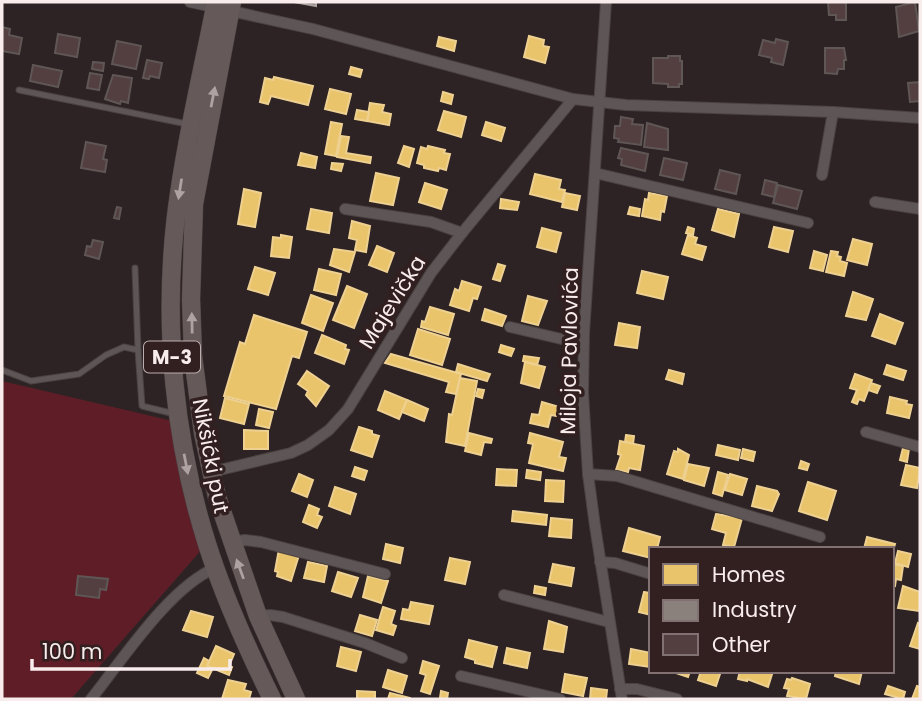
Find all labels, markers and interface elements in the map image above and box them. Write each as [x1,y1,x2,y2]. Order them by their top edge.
one-way arrow [208,86,219,108]
one-way arrow [174,178,185,200]
street label: Majevička [352,250,432,354]
street label: Miloja Pavlovića [553,267,585,435]
one-way arrow [186,312,198,334]
road number: M-3 [144,342,200,372]
street label: Nikšićki put [186,396,236,516]
one-way arrow [181,453,192,475]
legend [649,547,894,673]
one-way arrow [234,559,245,580]
text: Homes [712,560,786,589]
text: Industry [712,595,797,624]
scale bar [32,628,229,672]
text: Other [712,630,771,659]
text: 100 m [42,637,102,666]

